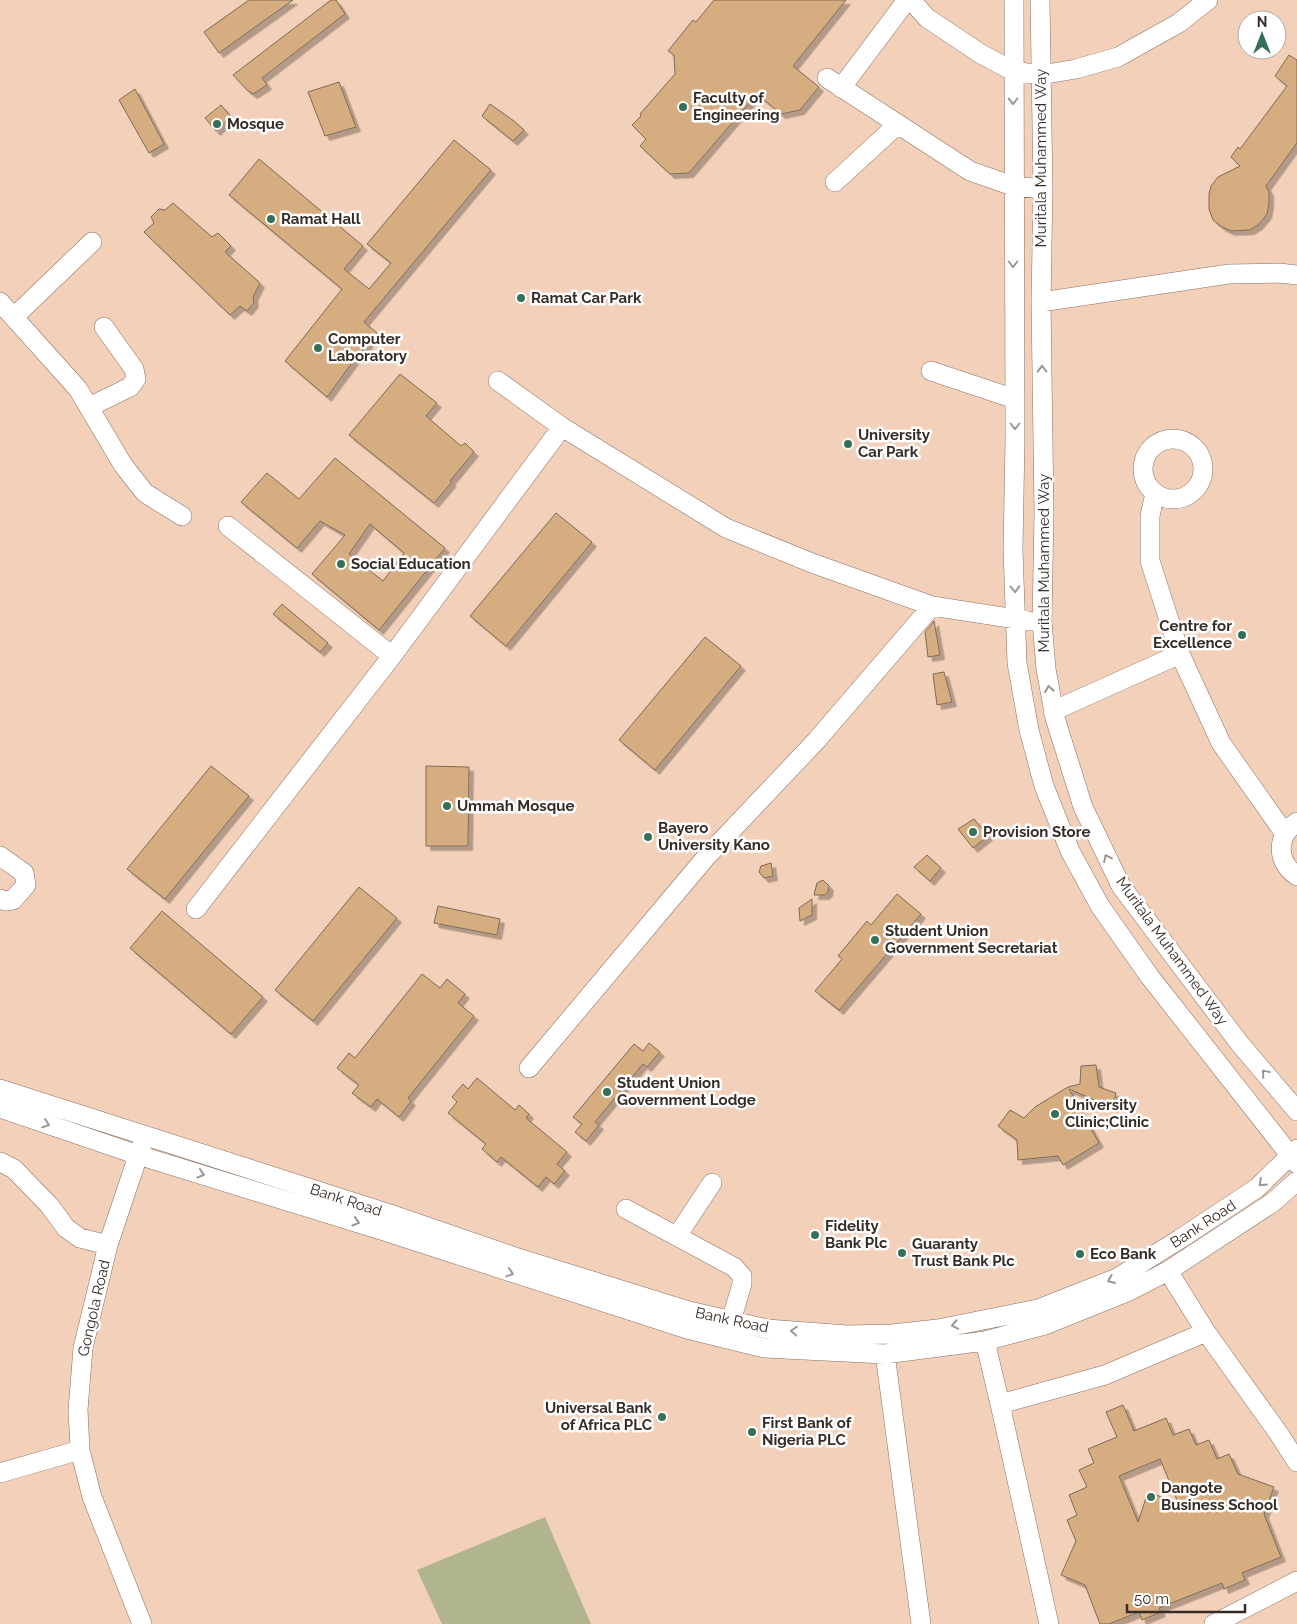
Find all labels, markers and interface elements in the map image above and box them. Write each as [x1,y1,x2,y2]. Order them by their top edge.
north arrow [1237,10,1287,60]
text: N [1257,14,1267,30]
street label: Muritala Muhammed Way [1032,69,1050,247]
place label: Faculty of Engineering [693,89,780,124]
one-way arrow [1008,98,1018,105]
marker: Faculty of Engineering [677,101,689,113]
place label: Mosque [227,115,284,133]
marker: Mosque [211,118,223,130]
place label: Ramat Hall [281,210,361,228]
marker: Ramat Hall [265,213,277,225]
one-way arrow [1008,260,1018,268]
place label: Ramat Car Park [531,289,642,307]
marker: Ramat Car Park [515,292,527,304]
place label: Computer Laboratory [328,330,408,365]
marker: Computer Laboratory [312,342,324,354]
one-way arrow [1037,365,1048,373]
one-way arrow [1010,422,1020,430]
place label: University Car Park [858,426,931,461]
marker: University Car Park [842,438,854,450]
street label: Muritala Muhammed Way [1035,474,1053,652]
place label: Social Education [351,555,471,573]
marker: Social Education [335,558,347,570]
one-way arrow [1009,585,1020,593]
place label: Centre for Excellence [1153,617,1232,652]
marker: Centre for Excellence [1236,629,1248,641]
one-way arrow [1045,684,1055,693]
place label: Ummah Mosque [457,797,574,815]
marker: Ummah Mosque [441,800,453,812]
place label: Bayero University Kano [658,819,770,854]
place label: Provision Store [983,823,1090,841]
marker: Provision Store [967,826,979,838]
marker: Bayero University Kano [642,831,654,843]
one-way arrow [1104,855,1114,864]
street label: Muritala Muhammed Way [1112,873,1232,1029]
place label: Student Union Government Secretariat [885,922,1058,957]
marker: Student Union Government Secretariat [869,934,881,946]
one-way arrow [1262,1070,1271,1079]
place label: Student Union Government Lodge [617,1074,756,1109]
marker: Student Union Government Lodge [601,1086,613,1098]
place label: University Clinic;Clinic [1065,1096,1150,1131]
marker: University Clinic;Clinic [1049,1108,1061,1120]
one-way arrow [41,1118,50,1128]
one-way arrow [196,1169,204,1179]
one-way arrow [1259,1177,1268,1186]
street label: Bank Road [308,1180,384,1220]
street label: Bank Road [1167,1196,1239,1252]
one-way arrow [351,1217,359,1227]
place label: Fidelity Bank Plc [825,1217,888,1252]
marker: Fidelity Bank Plc [809,1229,821,1241]
place label: Guaranty Trust Bank Plc [912,1235,1015,1270]
place label: Eco Bank [1090,1245,1157,1263]
marker: Guaranty Trust Bank Plc [896,1247,908,1259]
marker: Eco Bank [1074,1248,1086,1260]
street label: Gongola Road [74,1258,114,1358]
one-way arrow [506,1267,514,1277]
one-way arrow [1107,1273,1116,1284]
street label: Bank Road [694,1303,770,1337]
one-way arrow [951,1319,960,1330]
one-way arrow [790,1326,798,1337]
place label: Universal Bank of Africa PLC [545,1399,653,1434]
marker: Universal Bank of Africa PLC [656,1411,668,1423]
place label: First Bank of Nigeria PLC [762,1414,852,1449]
marker: First Bank of Nigeria PLC [746,1426,758,1438]
place label: Dangote Business School [1161,1479,1278,1514]
marker: Dangote Business School [1145,1491,1157,1503]
scale bar [1127,1582,1244,1614]
text: 50 m [1134,1590,1169,1608]

